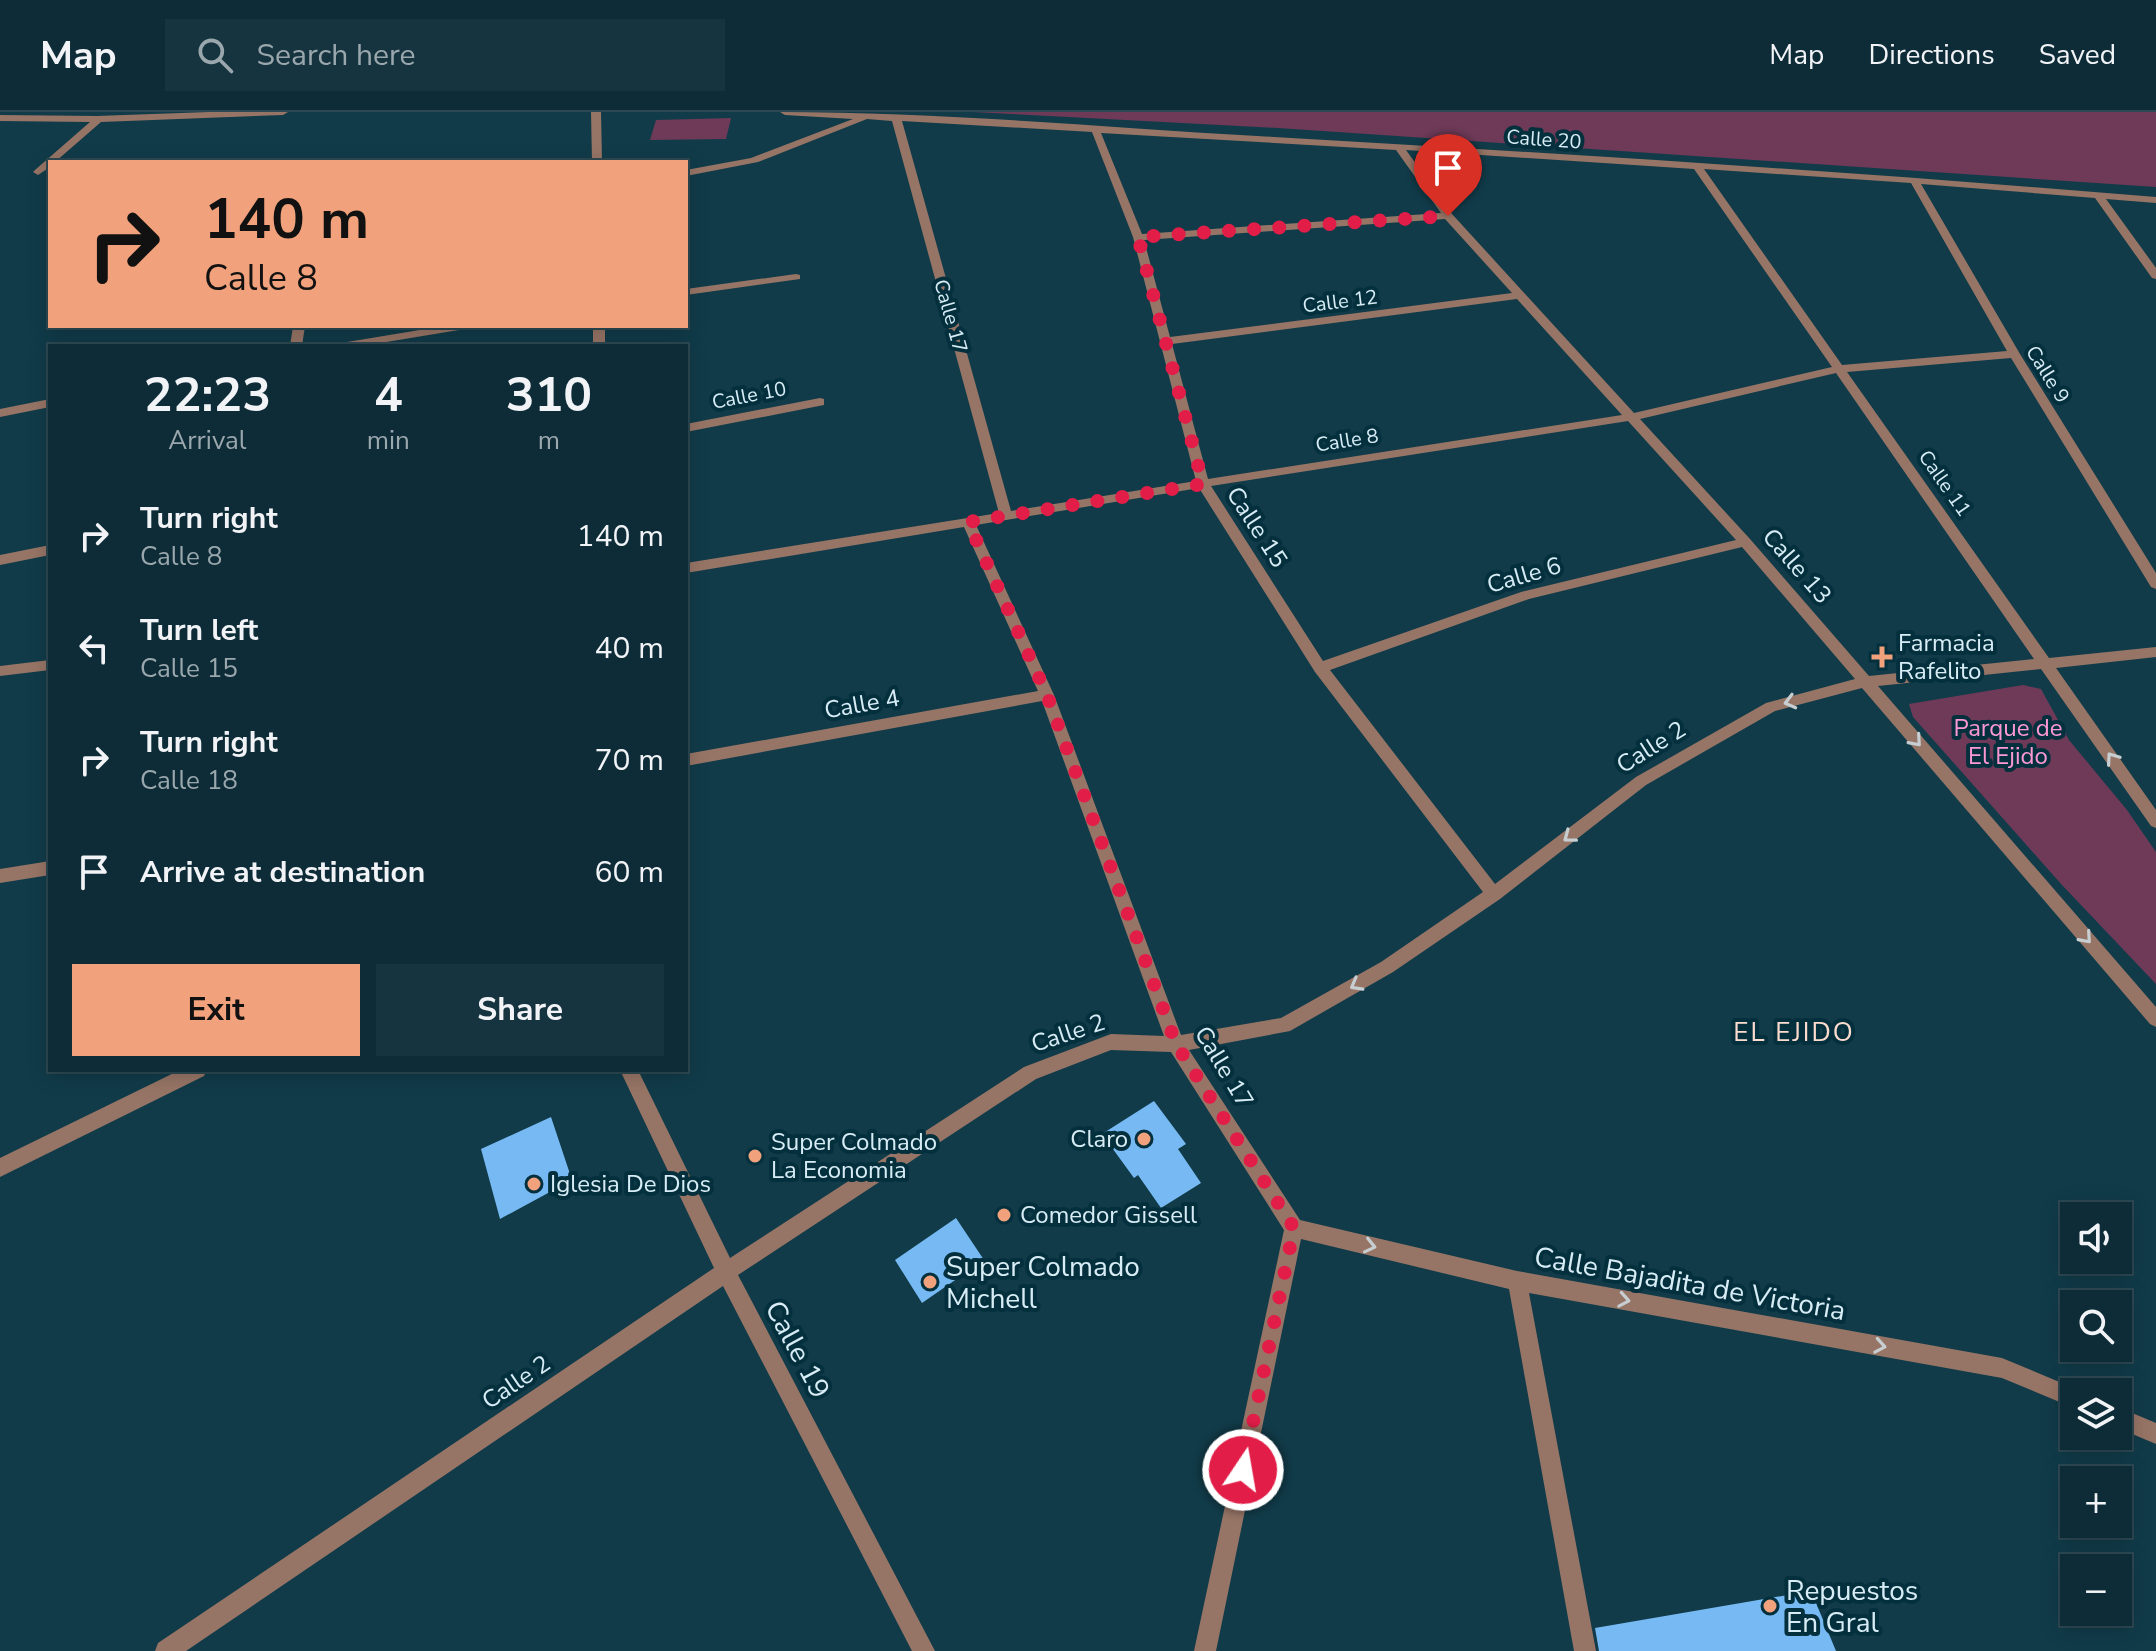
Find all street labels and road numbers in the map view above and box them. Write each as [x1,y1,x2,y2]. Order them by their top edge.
street label: Calle 20 [1505,123,1582,156]
street label: Calle 17 [927,276,974,356]
street label: Calle 12 [1301,284,1379,319]
street label: Calle 9 [2019,340,2076,408]
street label: Calle 10 [710,375,789,416]
street label: Calle 8 [1314,422,1380,459]
street label: Calle 11 [1912,445,1977,522]
street label: Calle 15 [1219,480,1295,574]
street label: Calle 13 [1755,521,1839,611]
street label: Calle 6 [1483,549,1565,601]
street label: Calle 4 [822,682,902,726]
street label: Calle 2 [1610,713,1692,781]
street label: Calle 2 [1027,1006,1109,1060]
street label: Calle 17 [1187,1020,1261,1114]
street label: Calle Bajadita de Victoria [1531,1238,1848,1330]
street label: Calle 19 [756,1294,839,1405]
street label: Calle 2 [476,1348,556,1416]

